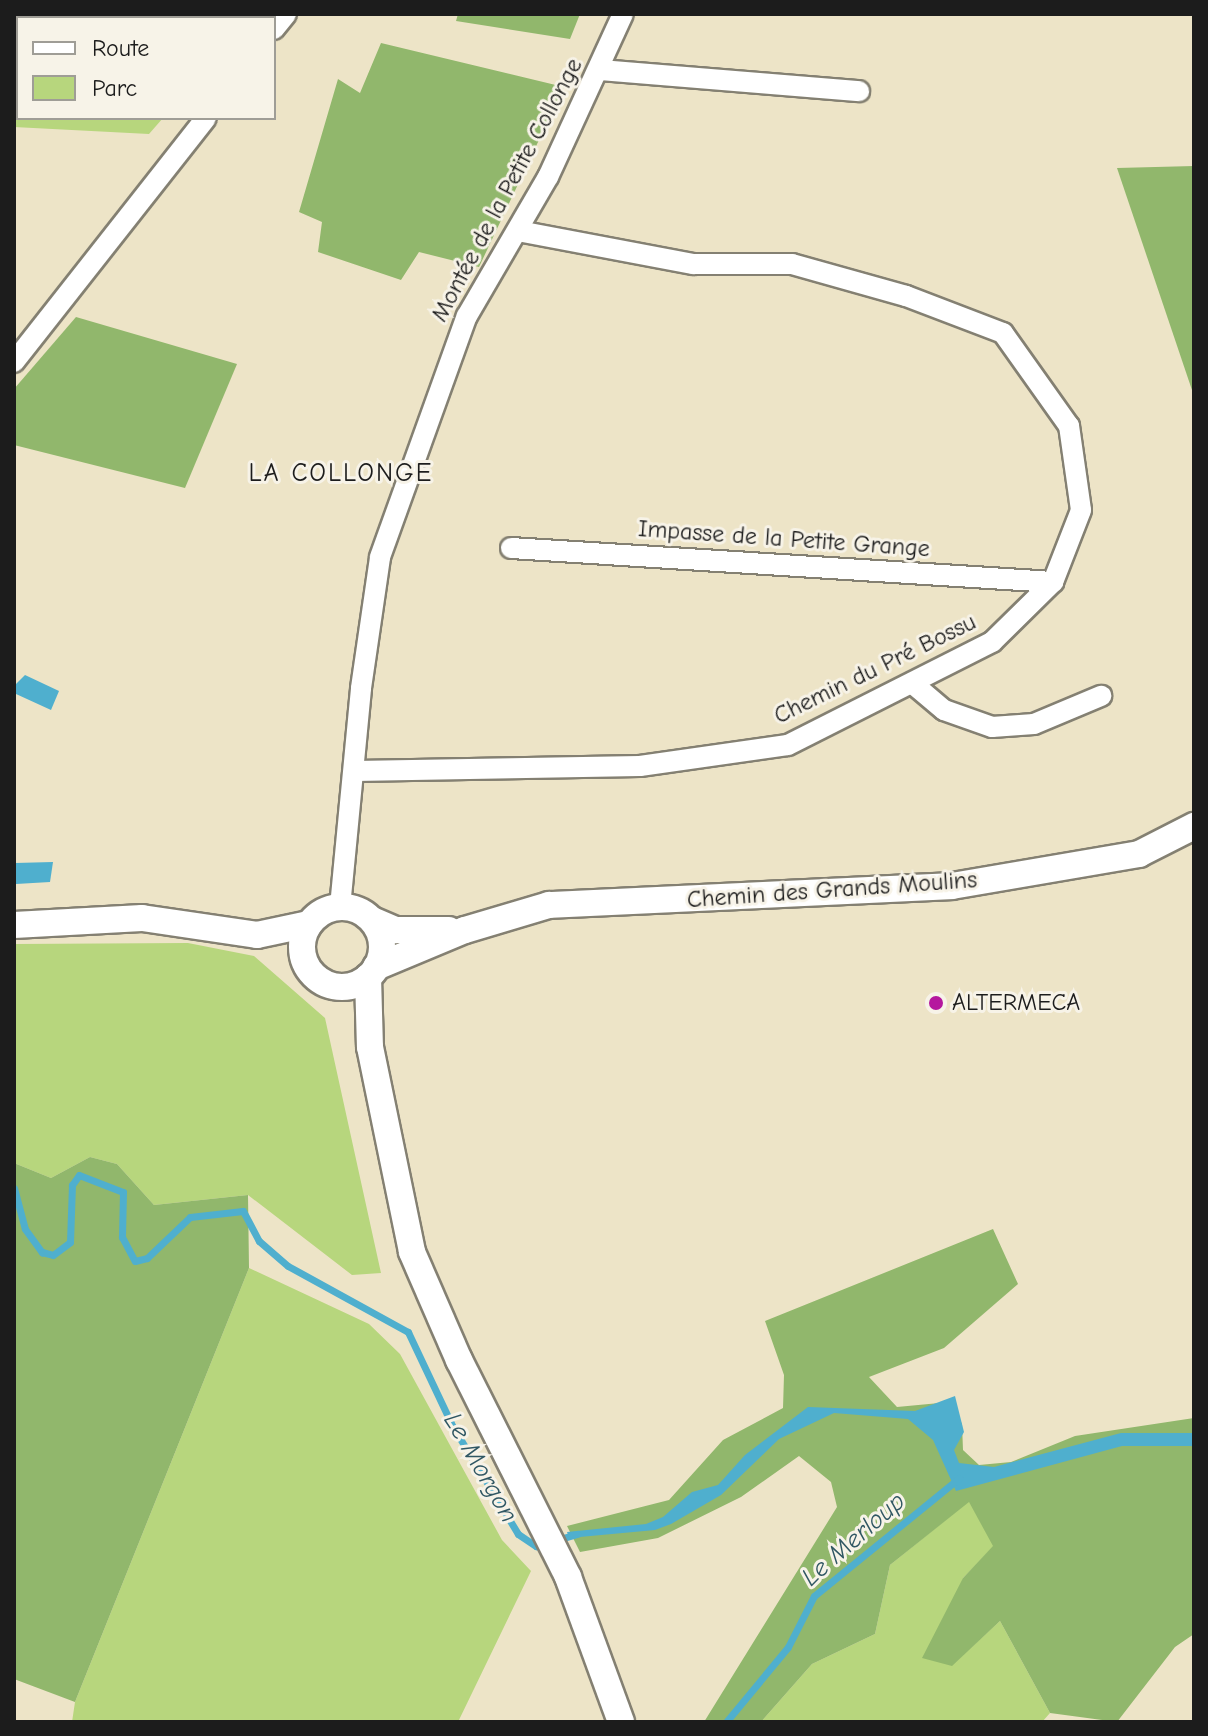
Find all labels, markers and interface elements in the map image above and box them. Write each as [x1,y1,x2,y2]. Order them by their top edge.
legend [16,16,276,120]
text: Route [92,34,149,62]
street label: Montée de la Petite Collonge [425,53,589,327]
text: Parc [92,74,137,102]
district label: LA COLLONGE [249,458,433,490]
street label: Impasse de la Petite Grange [637,514,931,564]
street label: Chemin du Pré Bossu [769,608,981,730]
street label: Chemin des Grands Moulins [686,865,978,915]
place label: ALTERMECA [952,989,1080,1017]
marker: ALTERMECA [927,994,945,1012]
water label: Le Morgon [436,1408,524,1528]
water label: Le Merloup [796,1487,912,1593]

